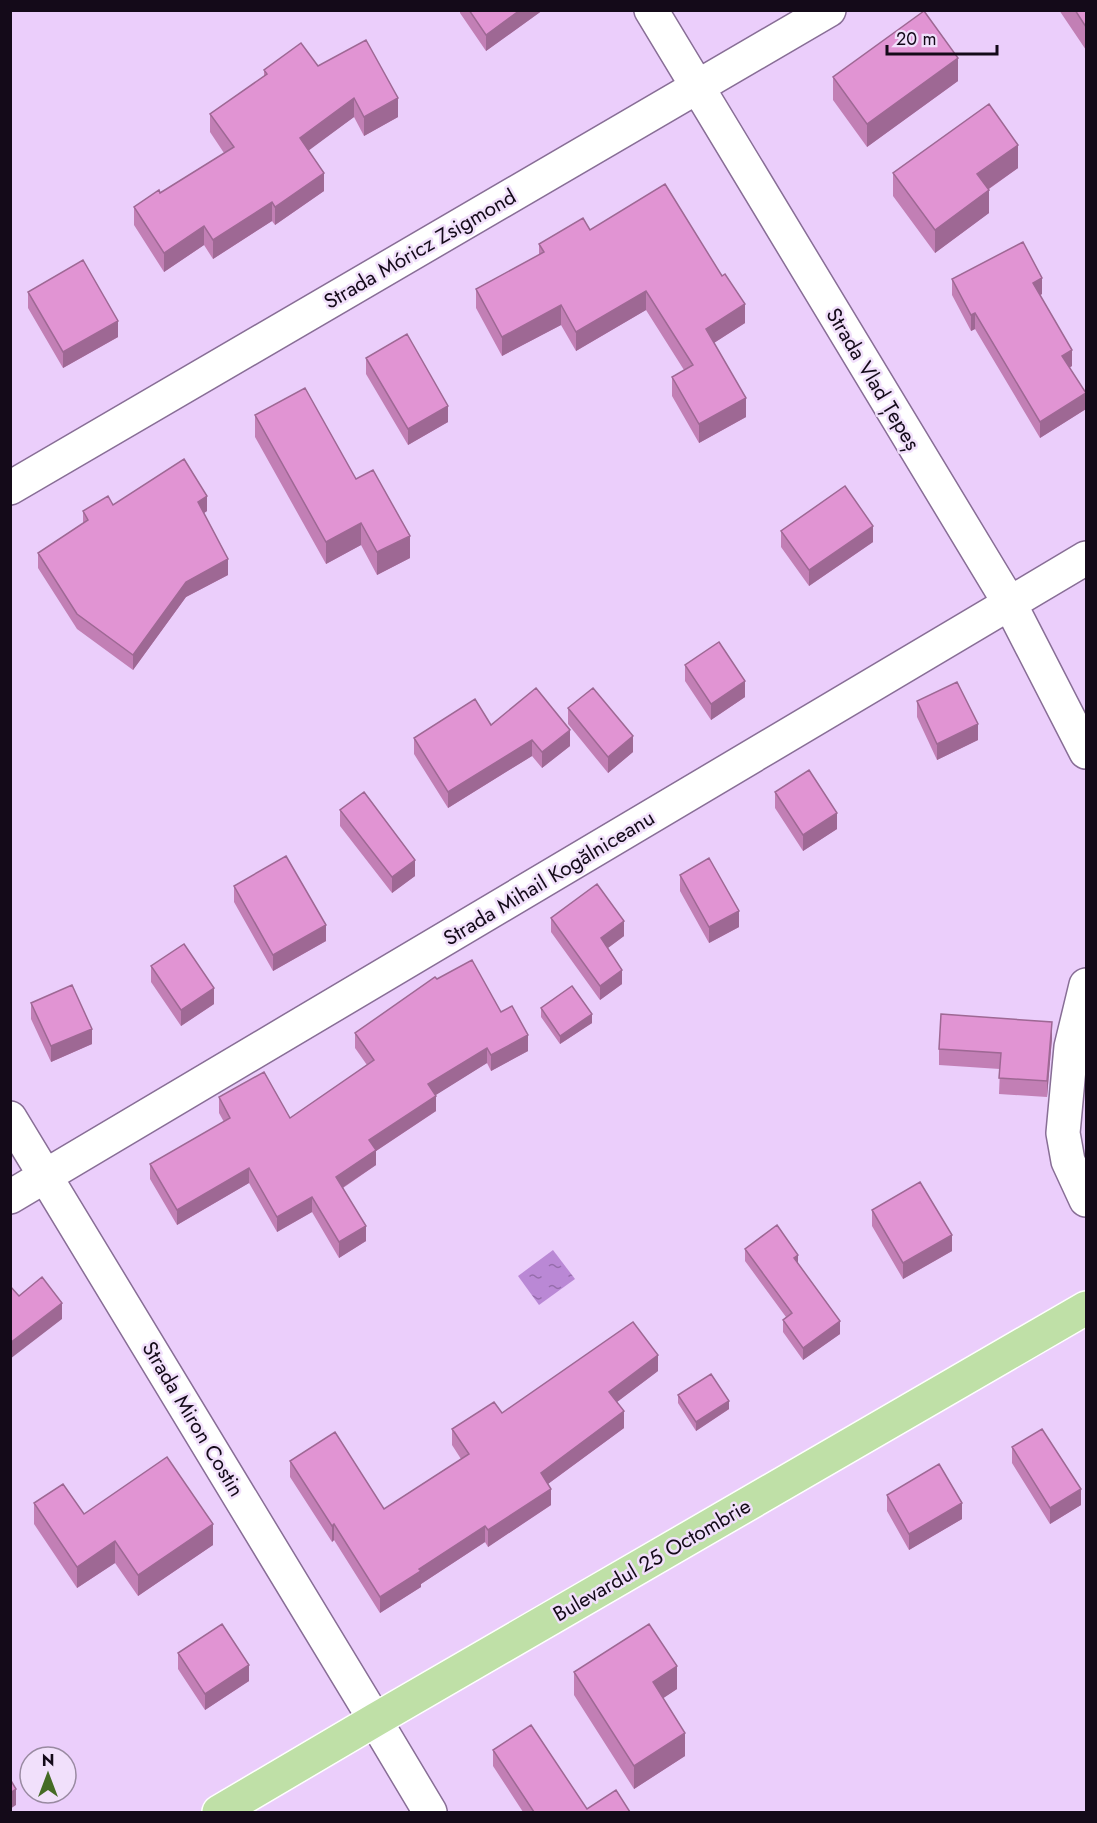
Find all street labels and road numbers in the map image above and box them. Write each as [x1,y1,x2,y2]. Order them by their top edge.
street label: Strada Móricz Zsigmond [318,182,522,316]
street label: Strada Vlad Țepeș [819,302,927,456]
street label: Strada Mihail Kogălniceanu [438,803,660,953]
street label: Strada Miron Costin [135,1336,251,1502]
street label: Bulevardul 25 Octombrie [548,1491,757,1629]

